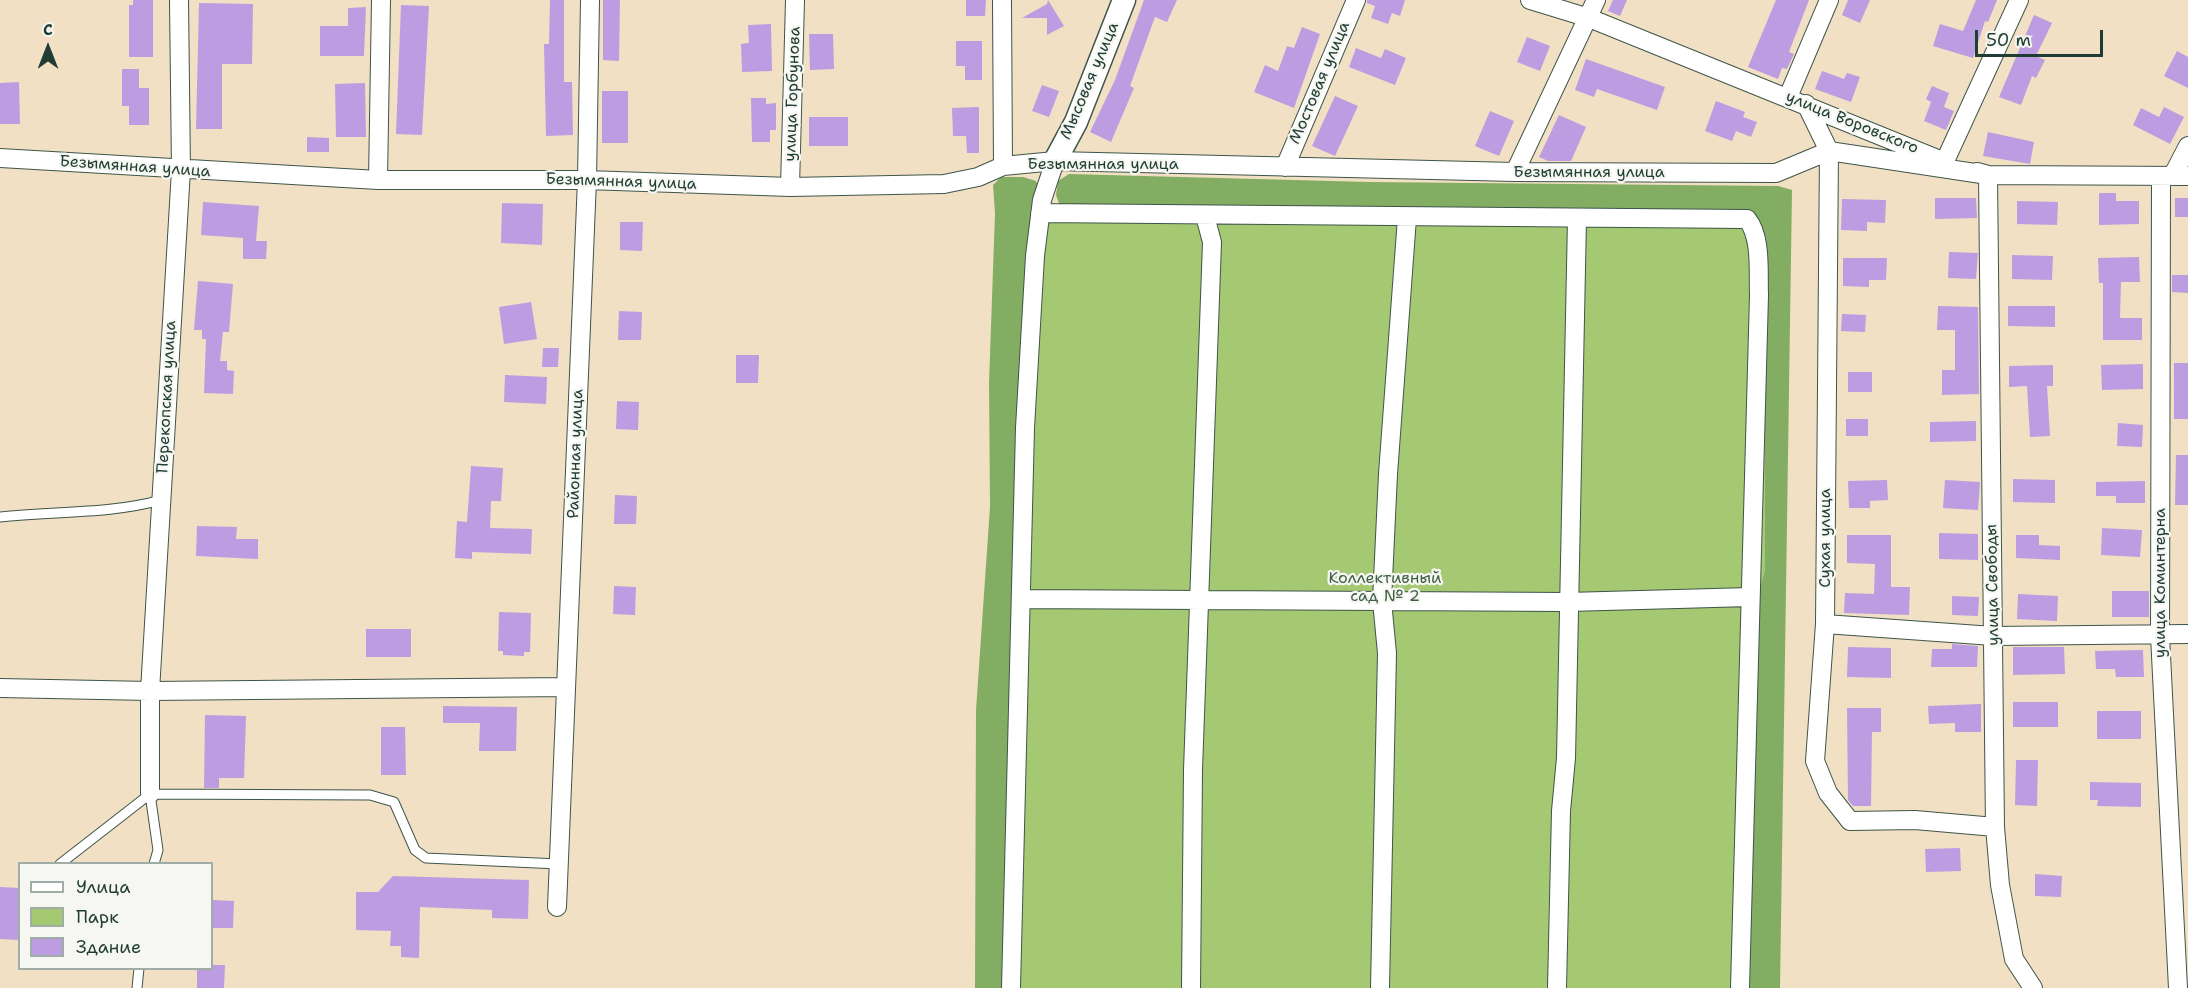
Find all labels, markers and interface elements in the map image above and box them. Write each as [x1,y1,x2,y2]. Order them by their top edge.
north arrow [18,18,78,78]
scale bar [1978,18,2106,56]
text: С [43,19,53,40]
street label: Мысовая улица [1057,19,1123,143]
street label: Мостовая улица [1286,19,1354,147]
street label: улица Горбунова [781,26,805,162]
text: 50 m [1986,28,2031,52]
street label: улица Воровского [1783,88,1921,158]
street label: Безымянная улица [59,152,211,182]
street label: Безымянная улица [1027,155,1179,175]
street label: Безымянная улица [1513,163,1665,183]
street label: Безымянная улица [545,170,697,194]
street label: Перекопская улица [153,320,181,474]
street label: Районная улица [564,389,588,519]
street label: Сухая улица [1816,488,1836,588]
street label: улица Коминтерна [2151,508,2171,658]
street label: улица Свободы [1982,524,2004,646]
park label: Коллективный сад № 2 [1329,569,1441,607]
legend [18,862,213,970]
text: Улица [76,875,130,899]
text: Парк [76,905,119,929]
text: Здание [76,935,141,959]

